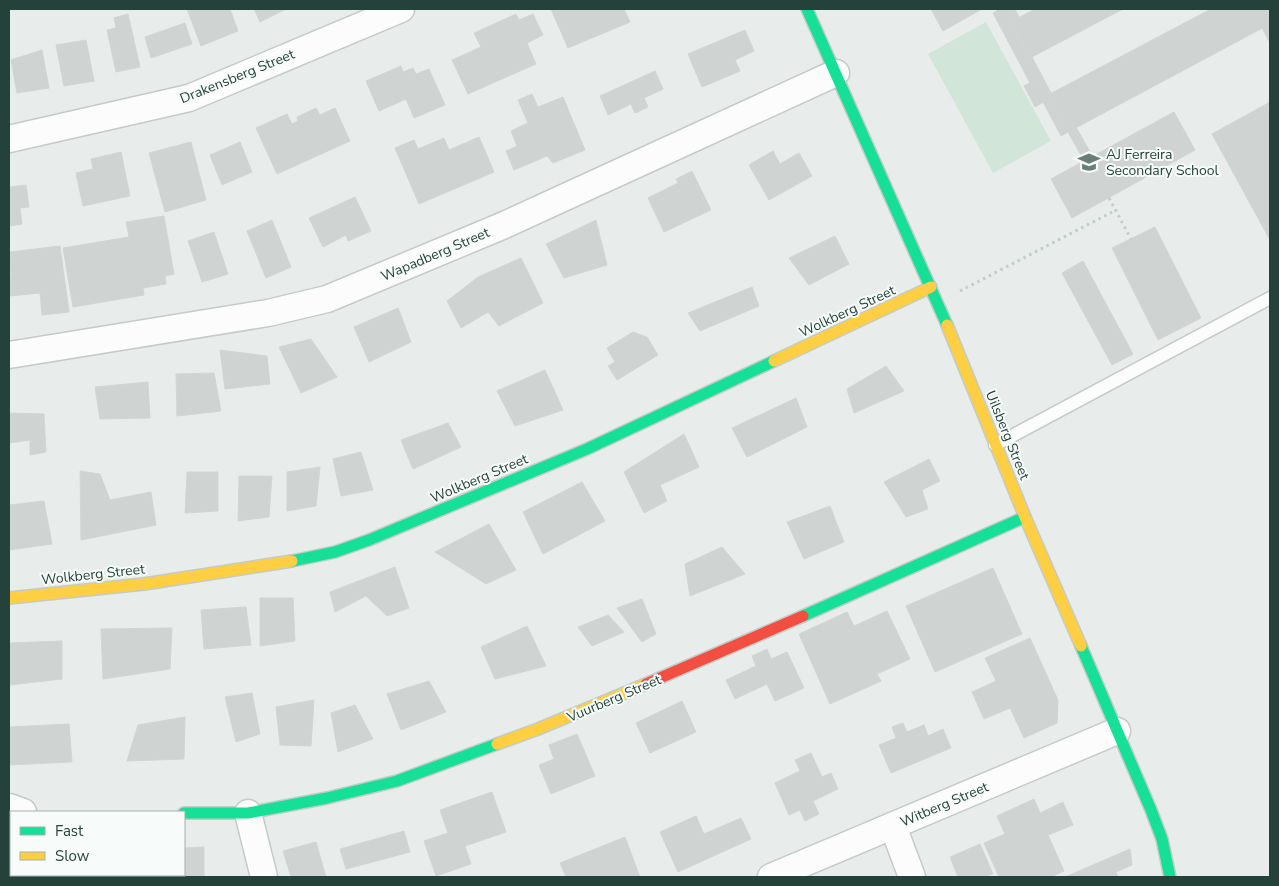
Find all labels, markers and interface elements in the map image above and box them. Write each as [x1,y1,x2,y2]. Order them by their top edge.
street label: Drakensberg Street [177,45,298,108]
place label: AJ Ferreira Secondary School [1106,145,1220,180]
school or university icon: AJ Ferreira Secondary School [1076,149,1102,175]
street label: Wapadberg Street [378,223,493,286]
street label: Wolkberg Street [796,281,898,342]
street label: Uilsberg Street [981,388,1034,483]
street label: Wolkberg Street [428,449,531,508]
street label: Wolkberg Street [40,560,146,589]
street label: Vuurberg Street [563,670,664,727]
street label: Witberg Street [897,777,991,832]
legend [10,811,185,876]
text: Fast [55,821,84,841]
text: Slow [55,846,90,866]

